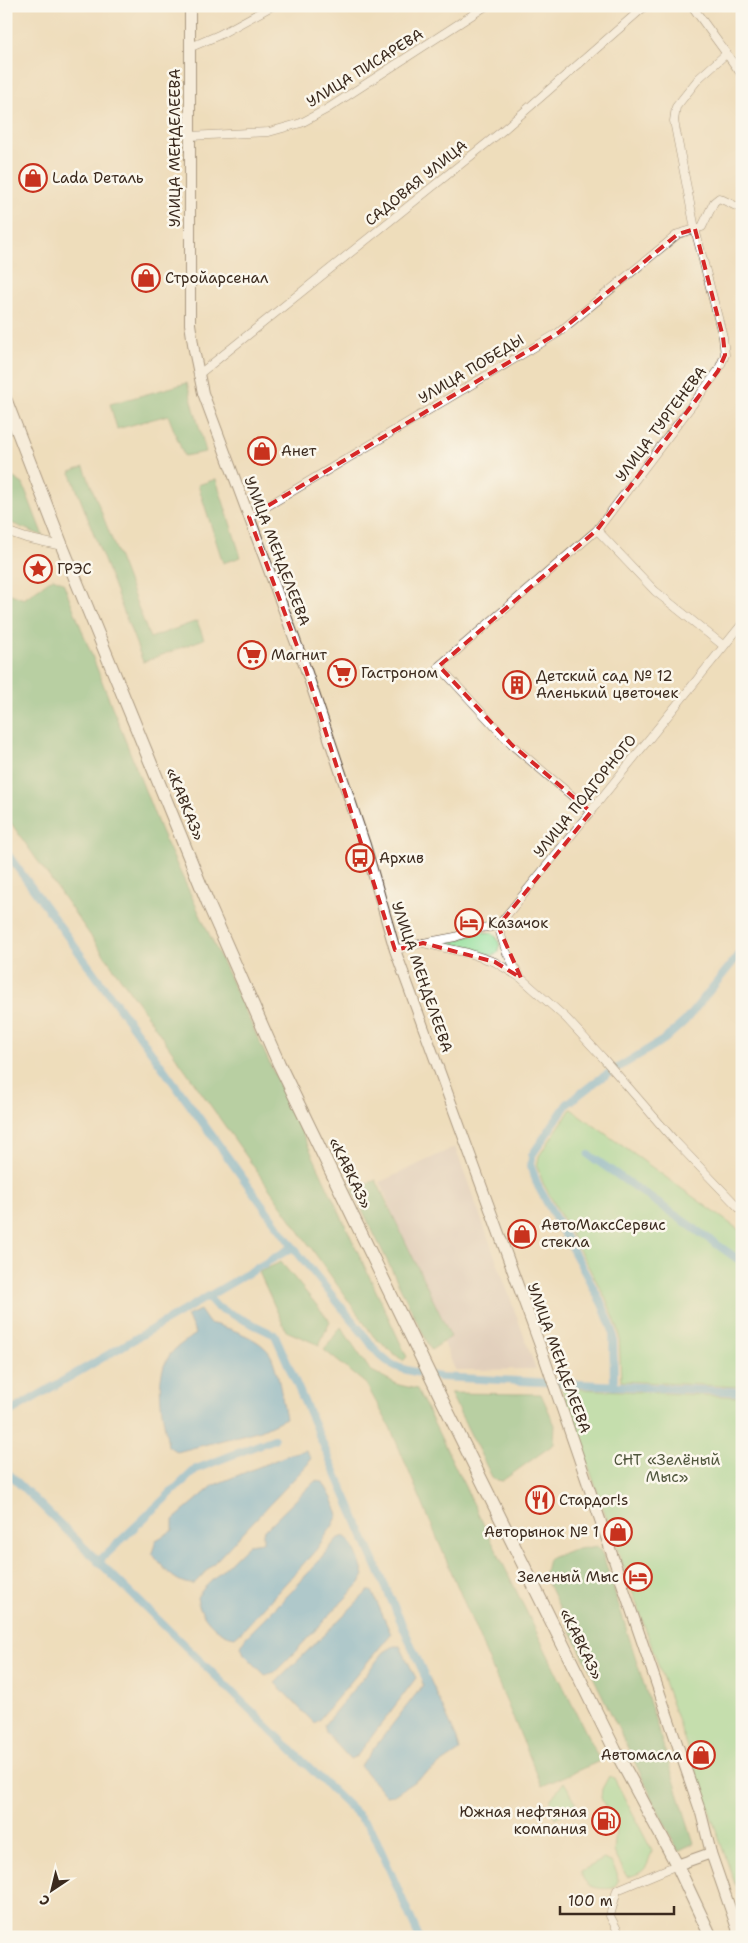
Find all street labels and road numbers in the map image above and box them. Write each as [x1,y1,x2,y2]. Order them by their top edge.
street label: УЛИЦА ПИСАРЕВА [303,24,427,112]
street label: УЛИЦА МЕНДЕЛЕЕВА [165,69,185,227]
street label: САДОВАЯ УЛИЦА [361,135,471,230]
street label: УЛИЦА ПОБЕДЫ [415,330,527,408]
street label: УЛИЦА ТУРГЕНЕВА [611,362,711,486]
street label: УЛИЦА МЕНДЕЛЕЕВА [239,473,315,629]
street label: УЛИЦА ПОДГОРНОГО [529,730,641,862]
street label: «КАВКАЗ» [161,765,209,843]
street label: УЛИЦА МЕНДЕЛЕЕВА [387,899,457,1055]
street label: «КАВКАЗ» [324,1134,376,1212]
street label: УЛИЦА МЕНДЕЛЕЕВА [522,1280,596,1436]
street label: «КАВКАЗ» [555,1605,607,1683]

